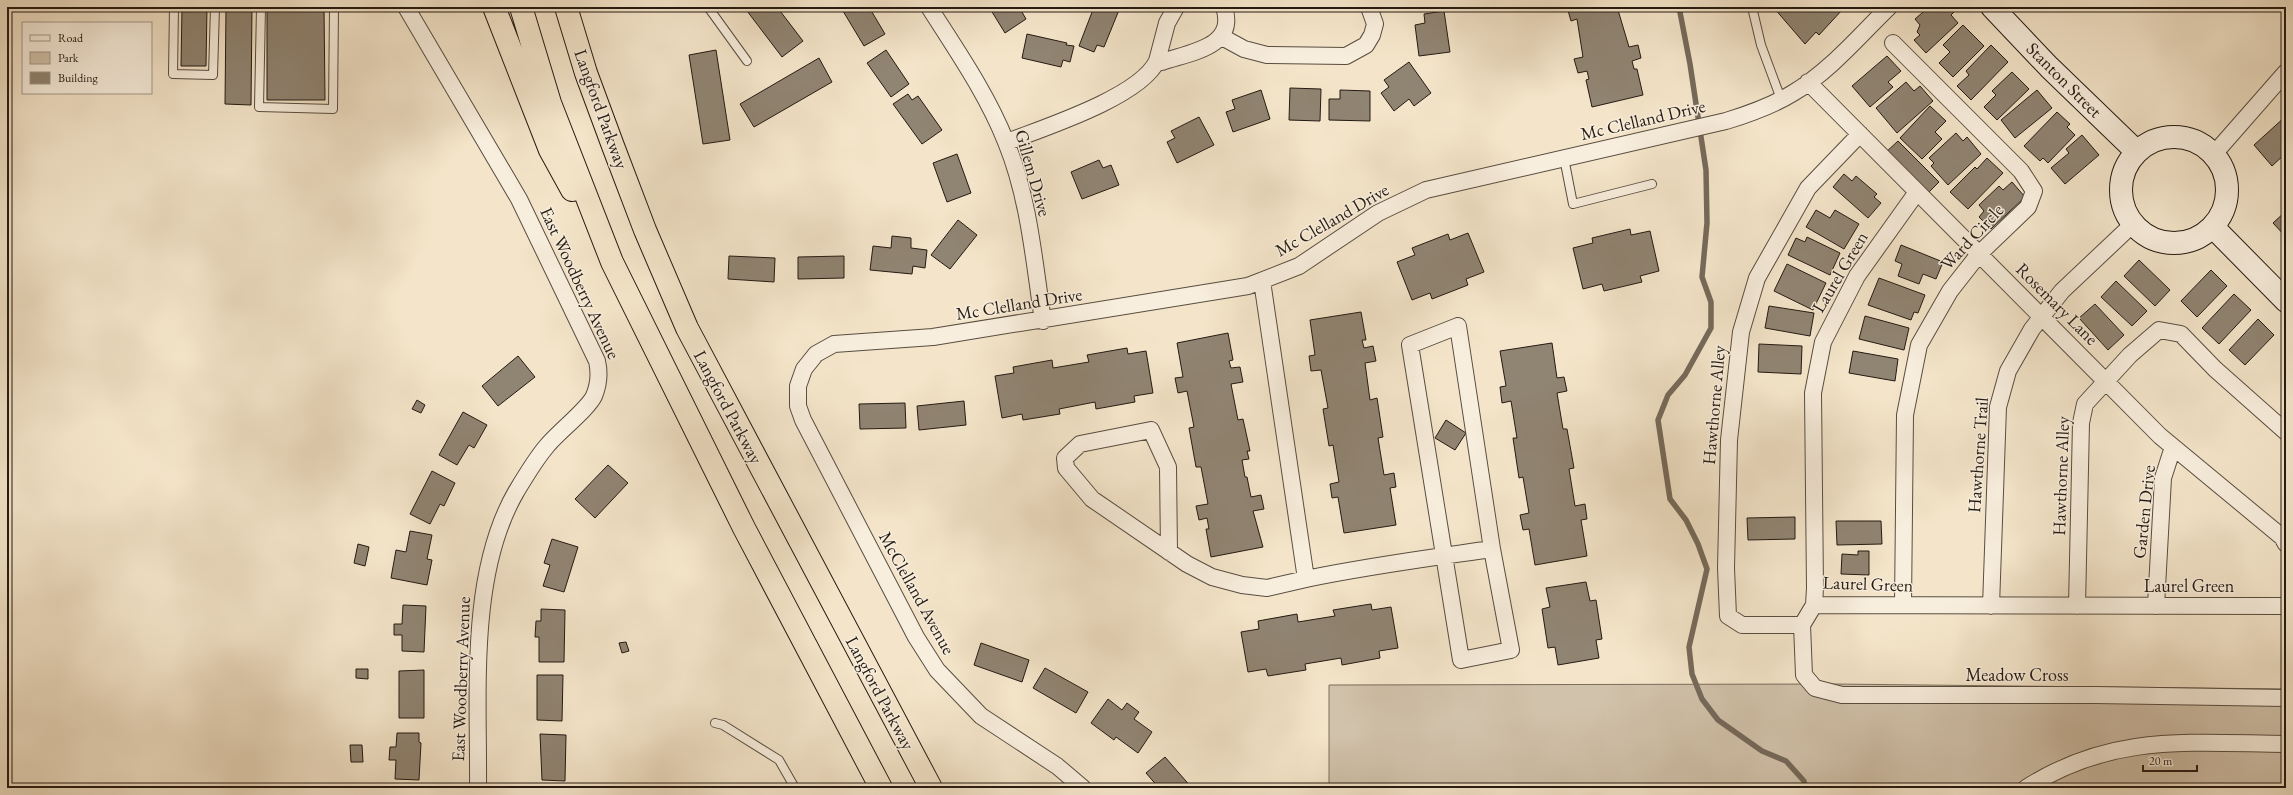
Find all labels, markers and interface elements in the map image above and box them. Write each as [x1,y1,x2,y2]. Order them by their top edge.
legend [22,22,152,94]
text: Road [58,30,84,46]
street label: Stanton Street [2022,37,2107,123]
street label: Langford Parkway [569,46,634,172]
text: Park [58,50,79,66]
text: Building [58,70,99,86]
street label: Mc Clelland Drive [1578,94,1708,145]
street label: Gillem Drive [1010,127,1057,219]
street label: Mc Clelland Drive [1271,178,1393,261]
street label: Ward Circle [1935,199,2008,275]
street label: East Woodberry Avenue [535,203,626,362]
street label: Laurel Green [1806,227,1873,317]
street label: Rosemary Lane [2011,258,2103,350]
street label: Mc Clelland Drive [954,282,1084,325]
street label: Hawthorne Alley [1697,344,1730,466]
street label: Langford Parkway [689,346,768,468]
street label: Hawthorne Trail [1962,396,1993,514]
street label: Hawthorne Alley [2047,416,2074,536]
street label: Garden Drive [2127,464,2160,560]
street label: McClelland Avenue [874,527,961,658]
street label: Laurel Green [1822,570,1914,597]
street label: Laurel Green [2144,574,2235,597]
street label: East Woodberry Avenue [446,596,475,762]
street label: Langford Parkway [841,632,920,754]
street label: Meadow Cross [1965,663,2069,686]
scale bar [2143,747,2197,773]
text: 20 m [2149,753,2173,769]

